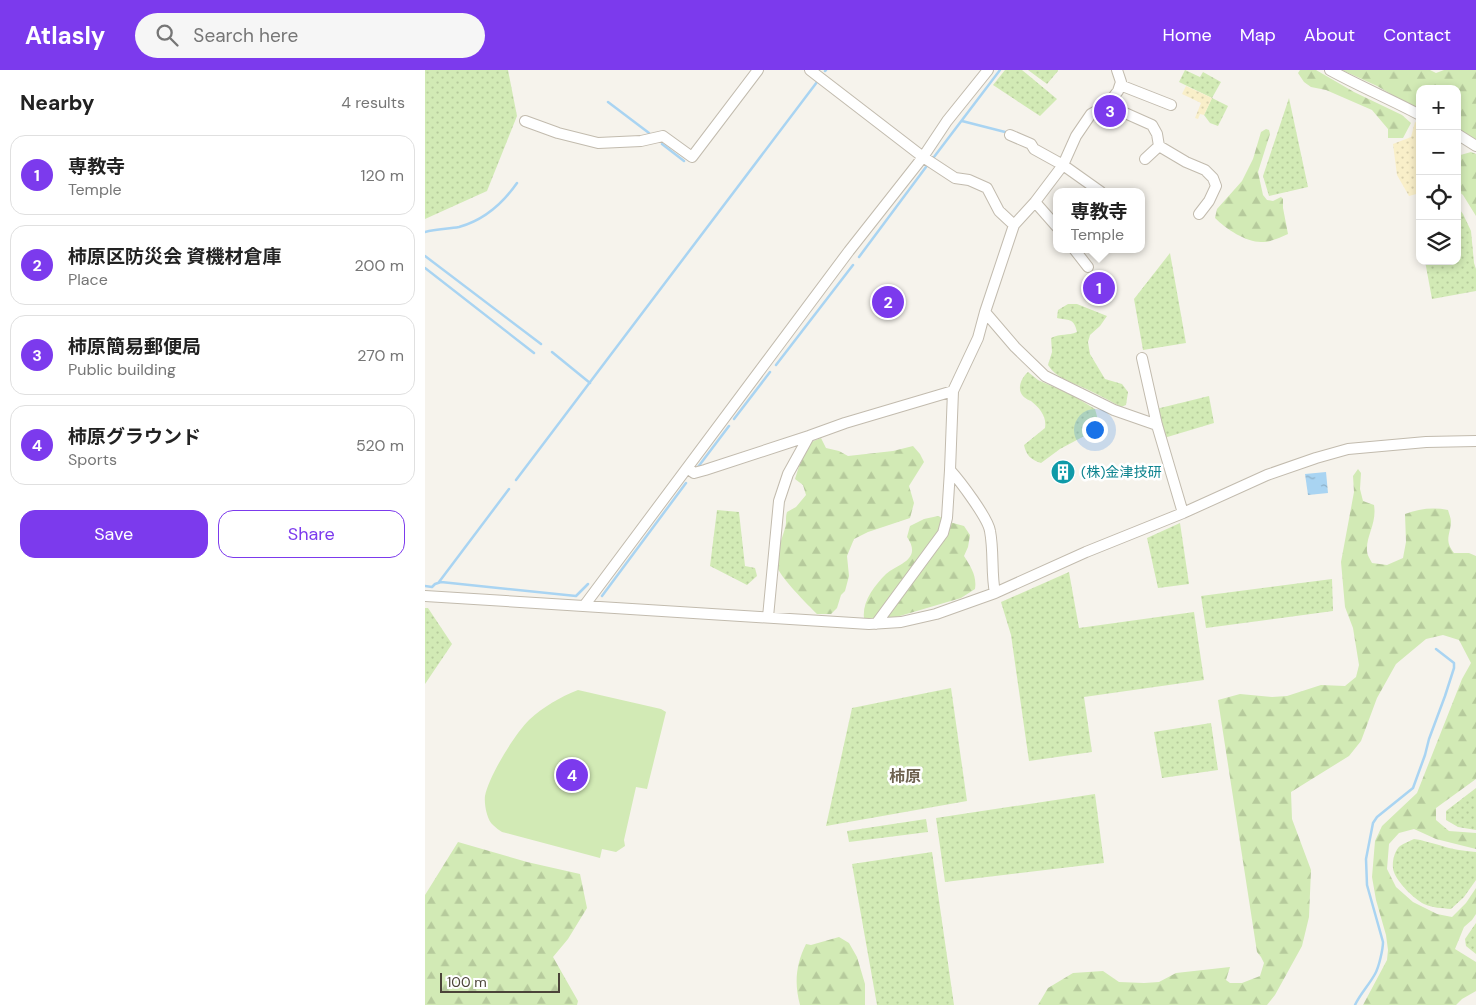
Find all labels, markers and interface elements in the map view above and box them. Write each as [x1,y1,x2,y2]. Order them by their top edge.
search box [135,13,485,58]
text: Atlasly [25,20,105,51]
icon: search [153,21,181,49]
text: Search here [193,23,298,48]
text: Home [1162,23,1212,47]
text: Map [1240,23,1276,47]
text: About [1304,23,1355,47]
text: Contact [1383,23,1451,47]
map controls [1416,85,1461,265]
button: + [1416,85,1461,130]
text: Nearby [20,89,94,117]
text: 4 results [341,92,405,113]
pin: 3 [1094,92,1126,130]
button: − [1416,130,1461,175]
text: 専教寺 [68,154,125,179]
text: 1 [34,165,40,186]
text: 120 m [360,165,404,186]
button: locate [1416,175,1461,220]
text: Temple [68,179,122,200]
popup [1053,188,1145,253]
text: 専教寺 [1070,199,1128,224]
button: layers [1416,220,1461,265]
text: Temple [1070,224,1124,245]
text: 柿原区防災会 資機材倉庫 [68,244,281,269]
text: 2 [32,255,42,276]
text: 200 m [355,255,404,276]
text: Place [68,269,108,290]
pin: 1 [1083,269,1115,307]
pin: 2 [872,283,904,321]
text: 柿原簡易郵便局 [68,334,201,359]
text: 3 [32,345,42,366]
text: 270 m [357,345,404,366]
text: Public building [68,359,176,380]
your location [1082,417,1108,443]
text: 柿原グラウンド [68,424,201,449]
text: 4 [32,435,42,456]
text: 520 m [356,435,404,456]
text: Sports [68,449,117,470]
building icon: (株)金津技研 [1050,459,1076,485]
place label: (株)金津技研 [1081,463,1161,481]
button: Save [20,510,208,558]
button: Share [218,510,405,558]
pin: 4 [556,756,588,794]
district label: 柿原 [889,766,921,787]
scale bar [440,970,560,993]
text: 100 m [447,973,487,991]

